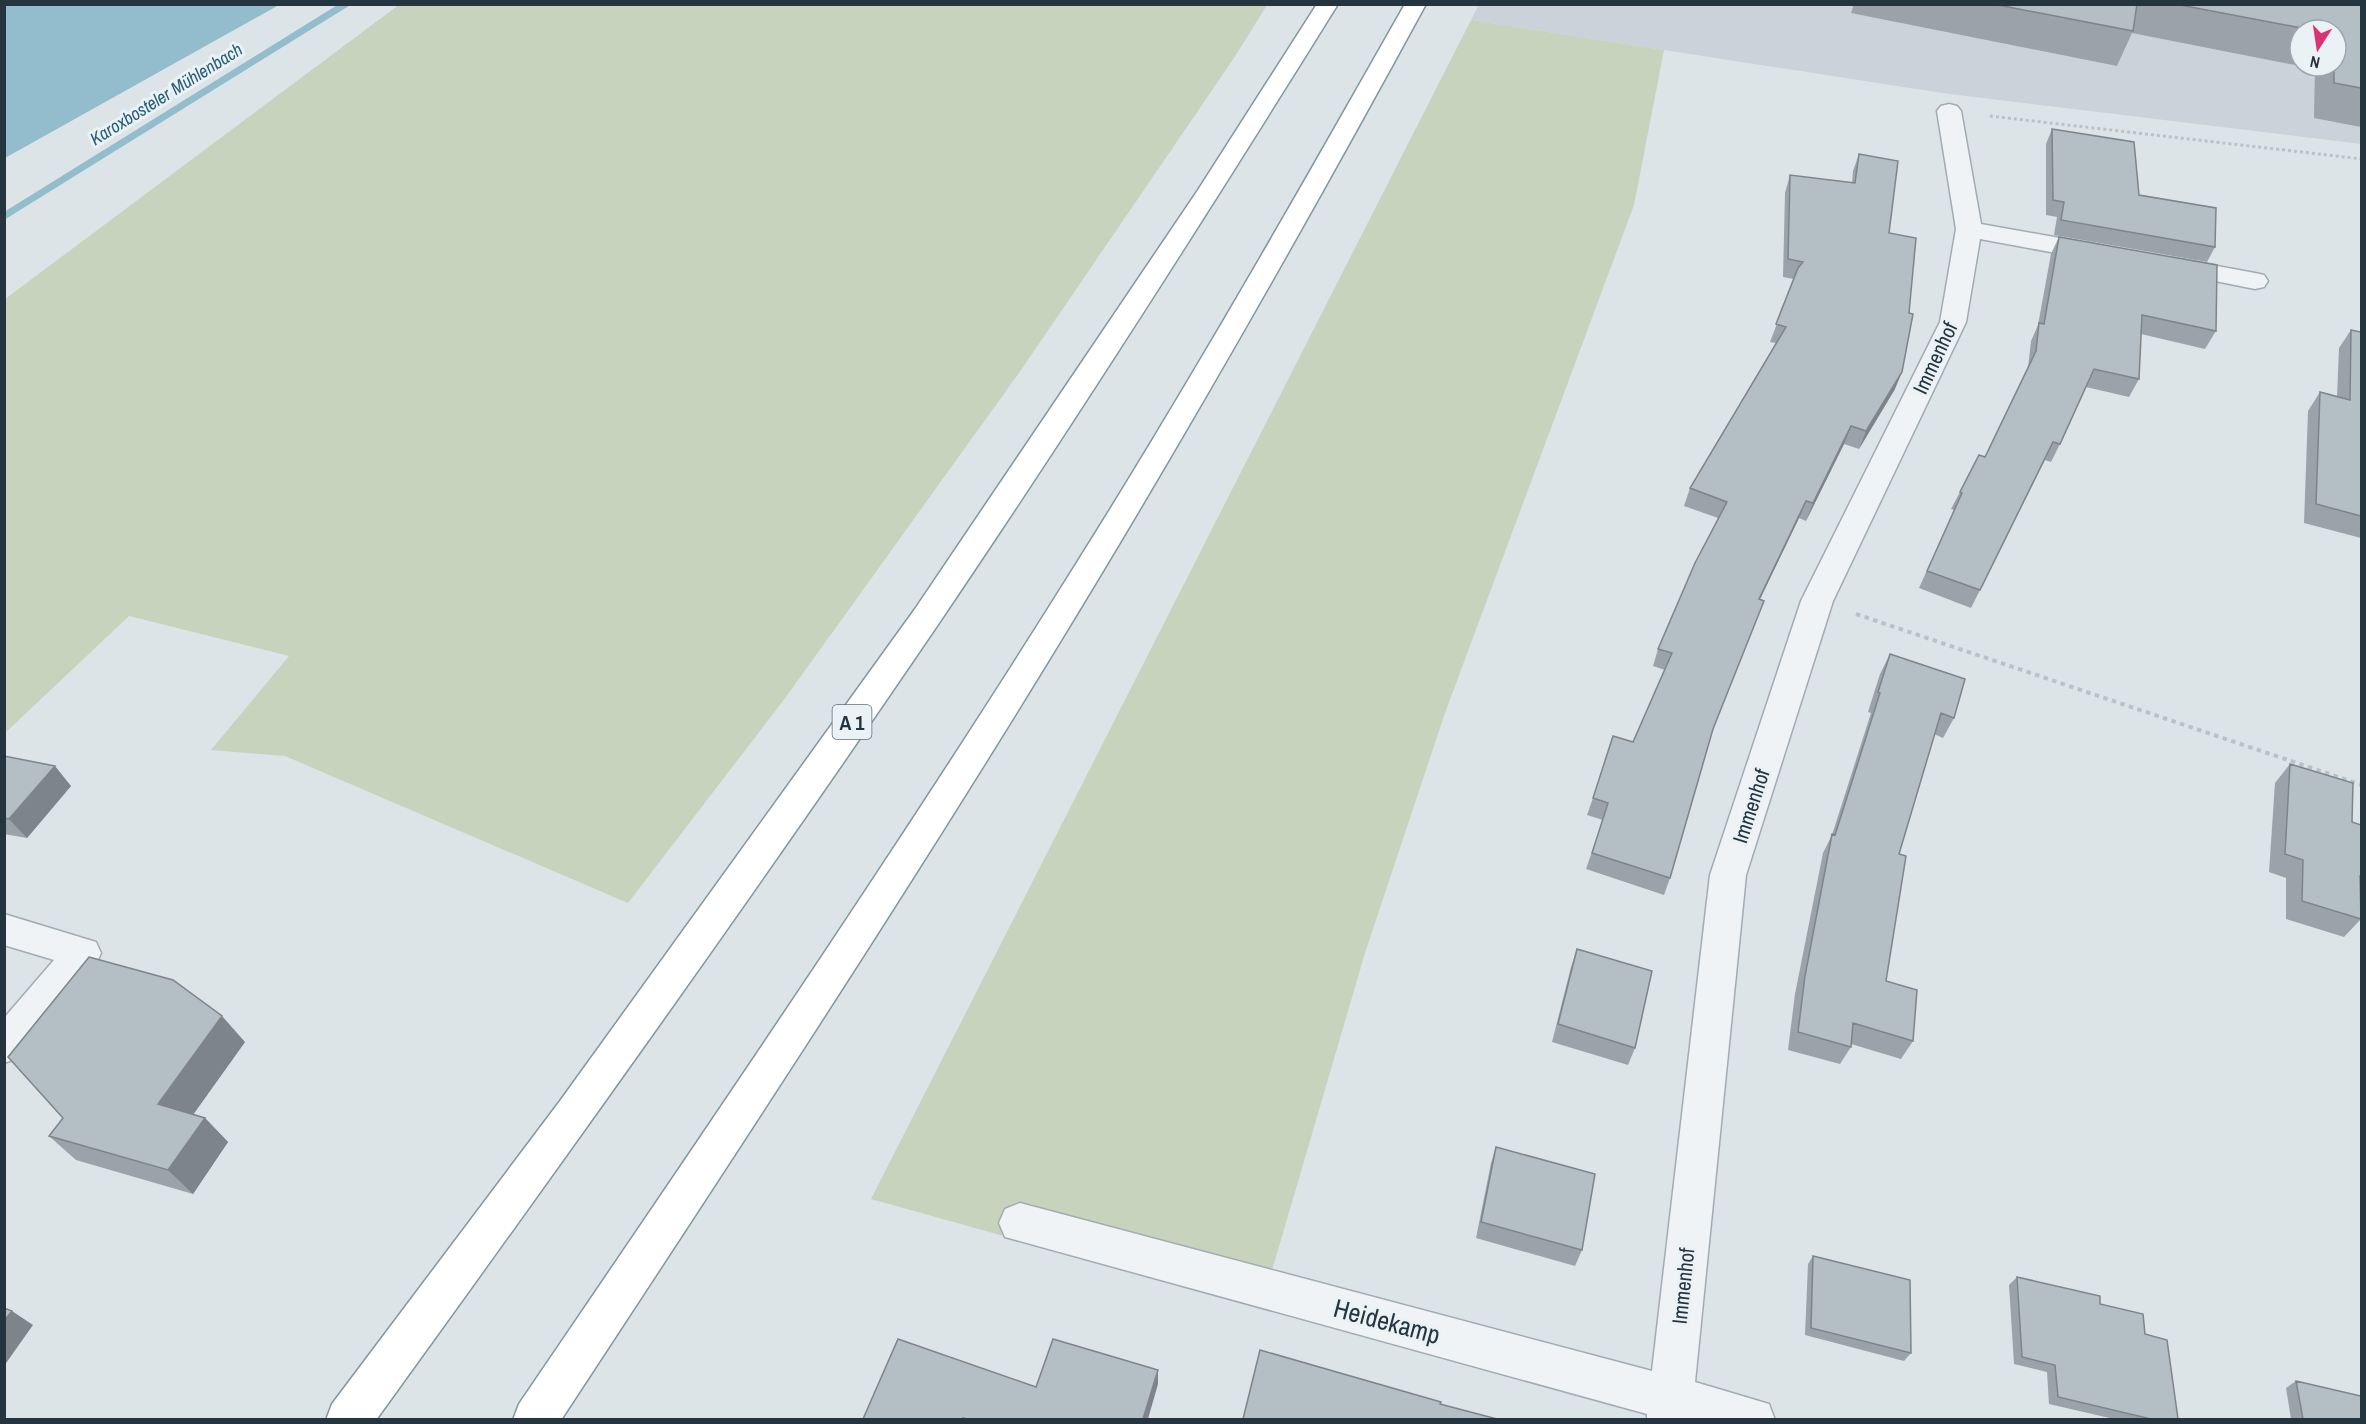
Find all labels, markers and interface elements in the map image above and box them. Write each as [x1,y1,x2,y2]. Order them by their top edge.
north arrow [2288,18,2348,78]
water label: Karoxbosteler Mühlenbach [85,37,247,151]
text: N [2308,51,2322,74]
street label: Immenhof [1906,317,1964,399]
road number: A 1 [832,705,872,739]
street label: Immenhof [1725,765,1777,847]
street label: Immenhof [1665,1246,1701,1326]
street label: Heidekamp [1330,1290,1444,1352]

